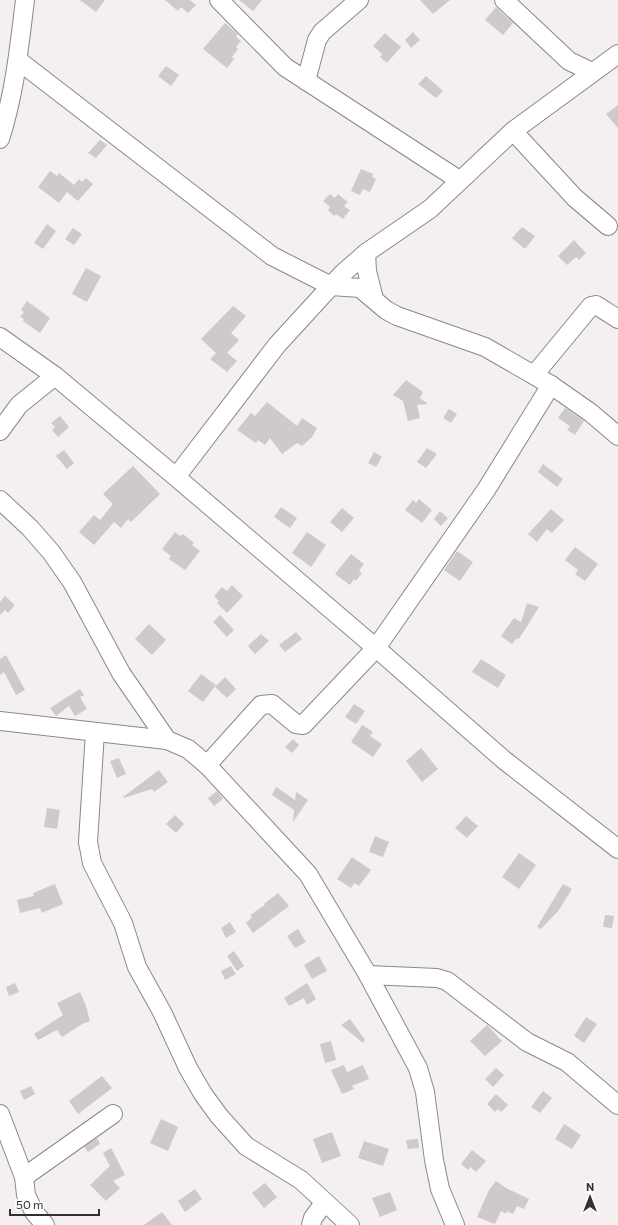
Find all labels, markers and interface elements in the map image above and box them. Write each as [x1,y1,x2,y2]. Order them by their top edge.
north arrow [570,1177,610,1217]
text: N [586,1180,594,1193]
scale bar [10,1191,99,1217]
text: 50 m [16,1197,44,1211]

